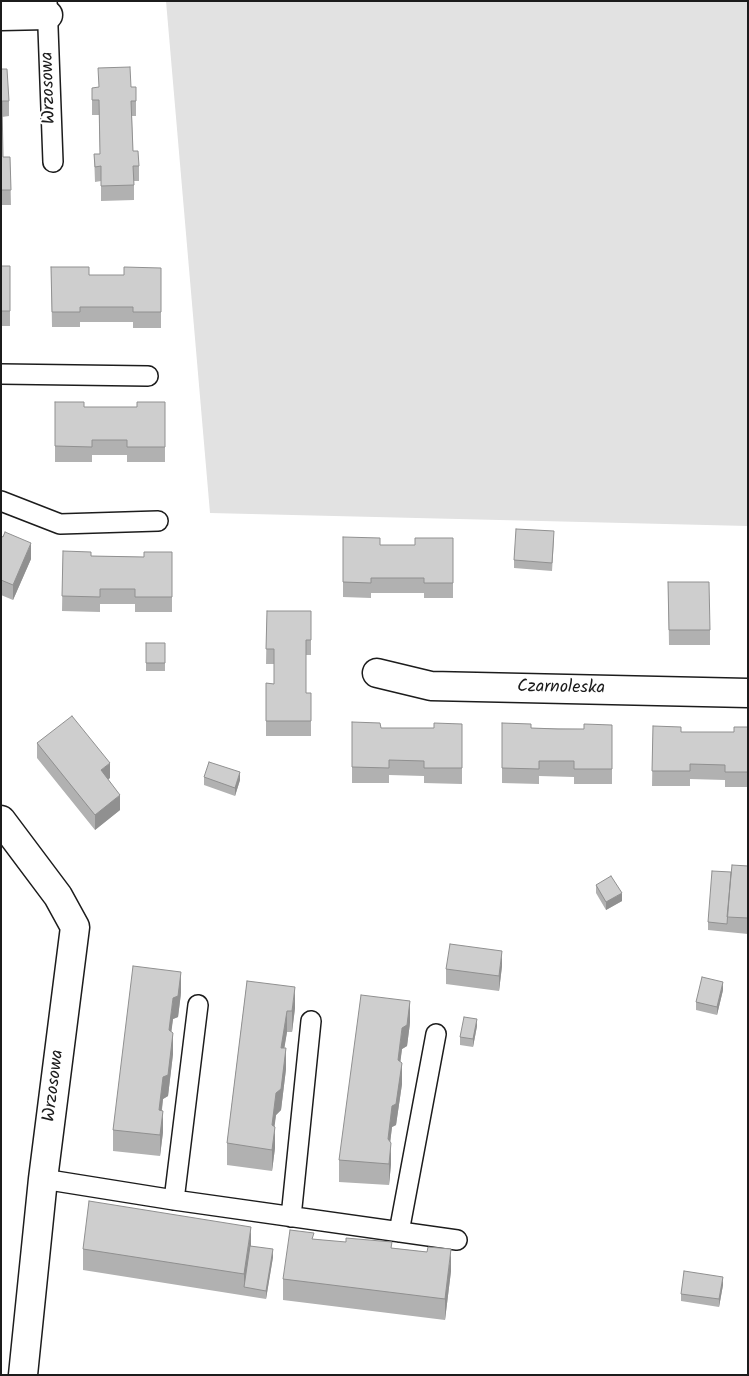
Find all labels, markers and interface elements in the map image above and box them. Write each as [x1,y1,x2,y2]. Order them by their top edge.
street label: Wrzosowa [38,51,62,125]
street label: Czarnoleska [517,677,605,701]
street label: Wrzosowa [40,1049,70,1123]

